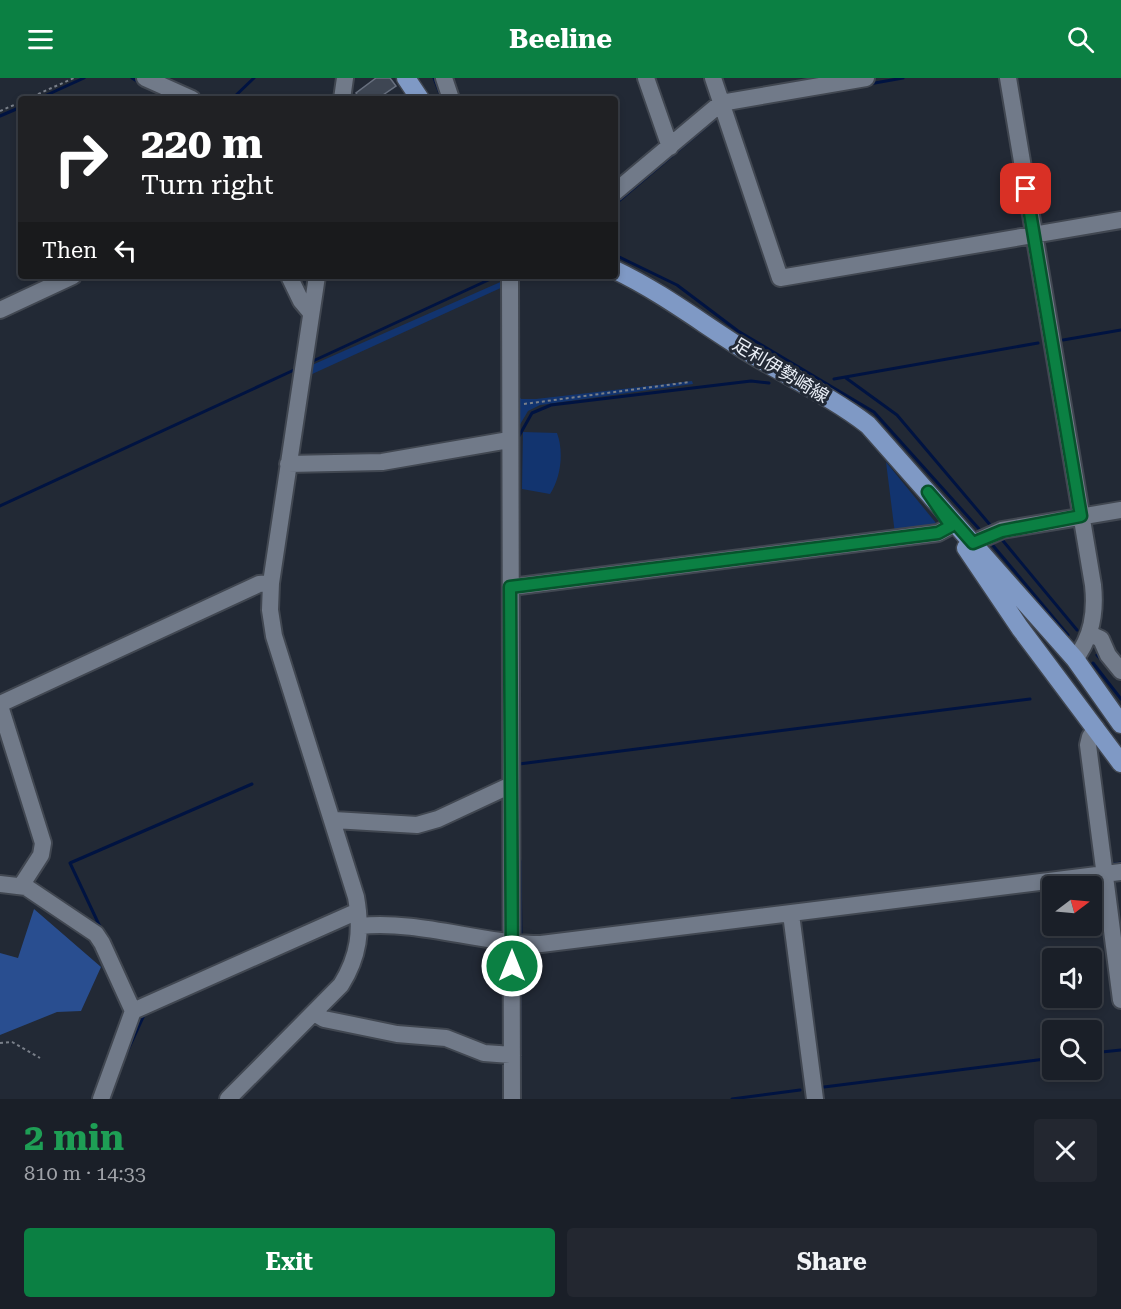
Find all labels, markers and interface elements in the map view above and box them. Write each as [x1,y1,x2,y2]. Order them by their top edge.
icon: menu [24,23,57,56]
text: Beeline [509,23,612,55]
icon: search [1064,23,1097,56]
text: 220 m [141,119,263,168]
icon: right [42,120,120,198]
pin [1000,163,1051,214]
text: Turn right [141,169,274,201]
icon: arrive [1009,172,1042,205]
icon: left [109,234,142,267]
text: Then [42,238,97,263]
street label: 足利伊勢崎線 [729,333,833,407]
north arrow [1042,876,1102,936]
map controls [1042,876,1102,1080]
position arrow [480,934,544,998]
button: sound [1042,948,1102,1008]
button: search [1042,1020,1102,1080]
text: 2 min [24,1117,124,1159]
button: close [1034,1119,1097,1182]
text: 810 m · 14:33 [24,1161,146,1185]
button: Exit [24,1228,555,1297]
button: Share [567,1228,1097,1297]

